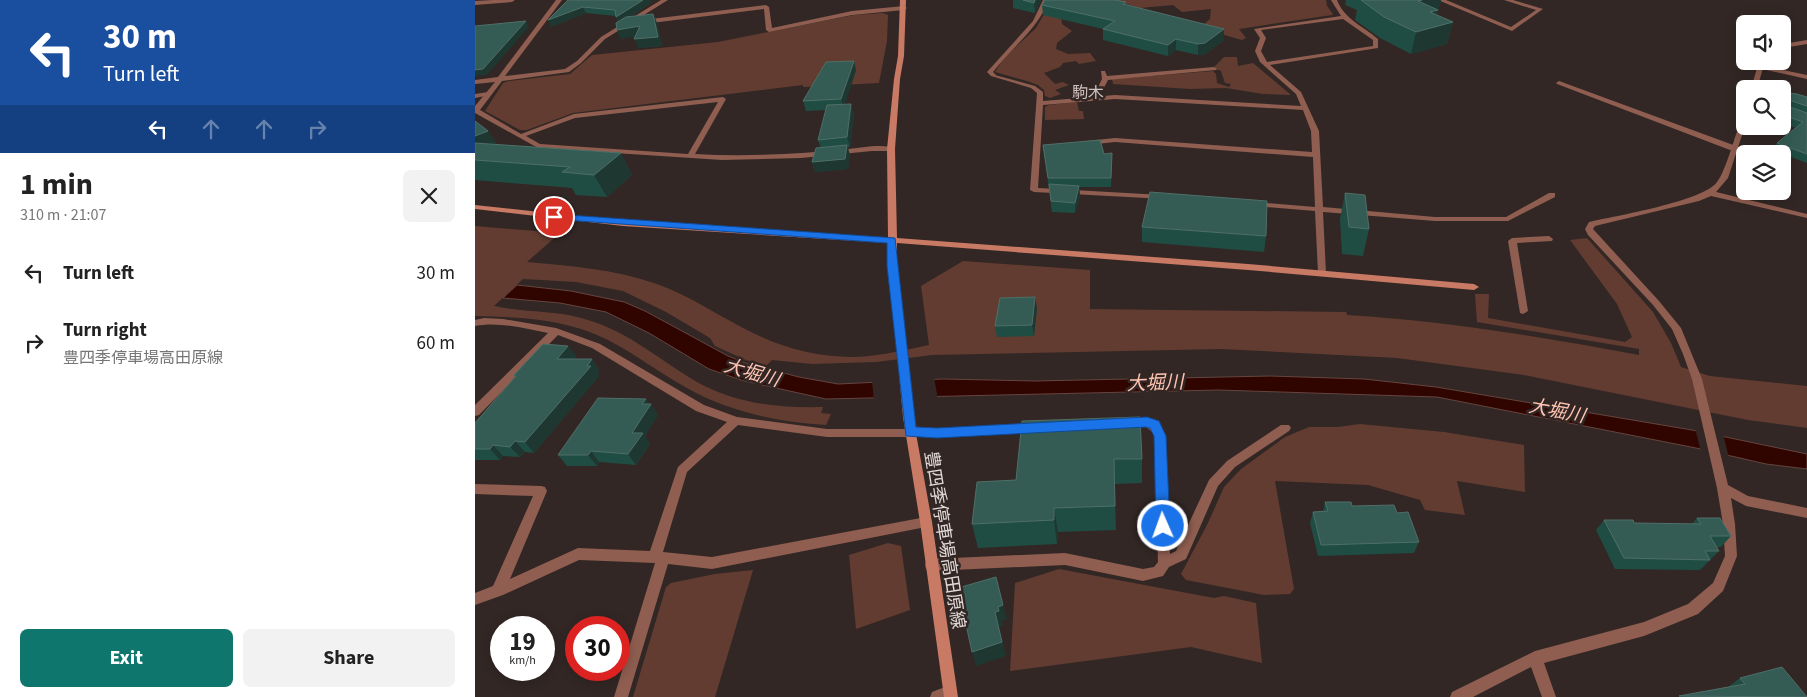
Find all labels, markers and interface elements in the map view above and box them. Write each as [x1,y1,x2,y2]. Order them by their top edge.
text: 30 m [103,12,177,62]
map controls [1736,15,1791,200]
button: sound [1736,15,1791,70]
icon: left [20,20,85,85]
text: Turn left [103,58,179,90]
button: search [1736,80,1791,135]
district label: 駒木 [1072,82,1104,104]
icon: left [144,115,172,143]
icon: ahead [197,115,225,143]
icon: ahead [250,115,278,143]
icon: right [303,115,331,143]
button: layers [1736,145,1791,200]
text: 1 min [20,163,93,206]
button: close [403,170,455,222]
pin [533,196,575,238]
icon: arrive [540,203,568,231]
text: 310 m · 21:07 [20,204,107,226]
icon: left [20,259,48,287]
text: Turn left [63,260,134,287]
text: 30 m [417,260,455,287]
text: Turn right [63,317,147,344]
icon: right [20,329,48,357]
text: 60 m [417,330,455,357]
text: 豊四季停車場高田原線 [63,347,223,369]
water label: 大堀川 [720,353,785,395]
water label: 大堀川 [1126,369,1186,398]
water label: 大堀川 [1526,393,1589,431]
street label: 豊四季停車場高田原線 [918,449,971,631]
position arrow [1136,499,1188,551]
speed limit sign: 30 [565,616,630,681]
text: 19 [509,624,536,660]
button: Exit [20,629,233,687]
button: Share [243,629,455,687]
text: km/h [509,652,536,669]

